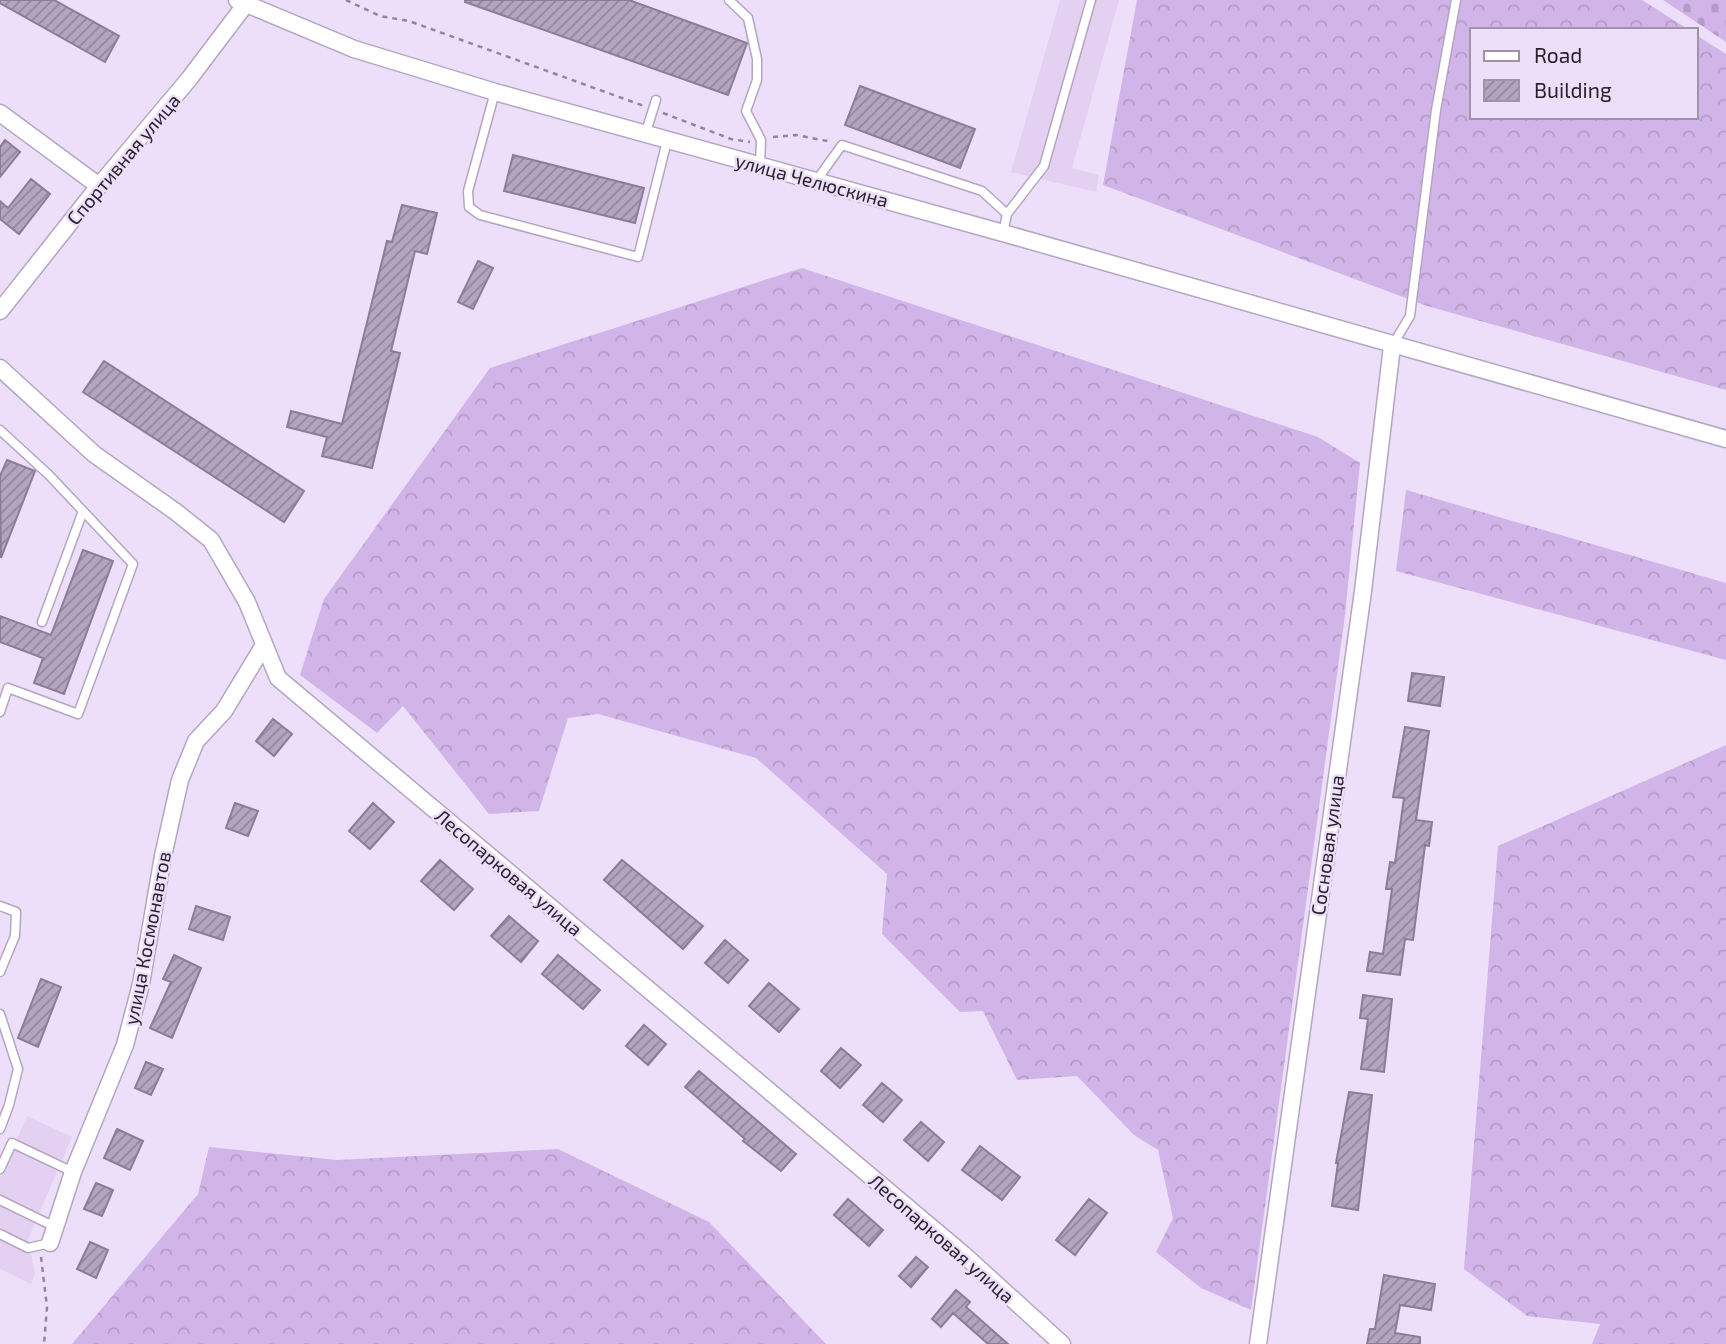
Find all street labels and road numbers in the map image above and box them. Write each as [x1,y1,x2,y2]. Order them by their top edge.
street label: Спортивная улица [62,89,185,230]
street label: улица Челюскина [733,149,891,212]
street label: Сосновая улица [1306,773,1349,917]
street label: Лесопарковая улица [430,804,587,941]
street label: улица Космонавтов [119,849,176,1027]
street label: Лесопарковая улица [864,1169,1019,1308]

